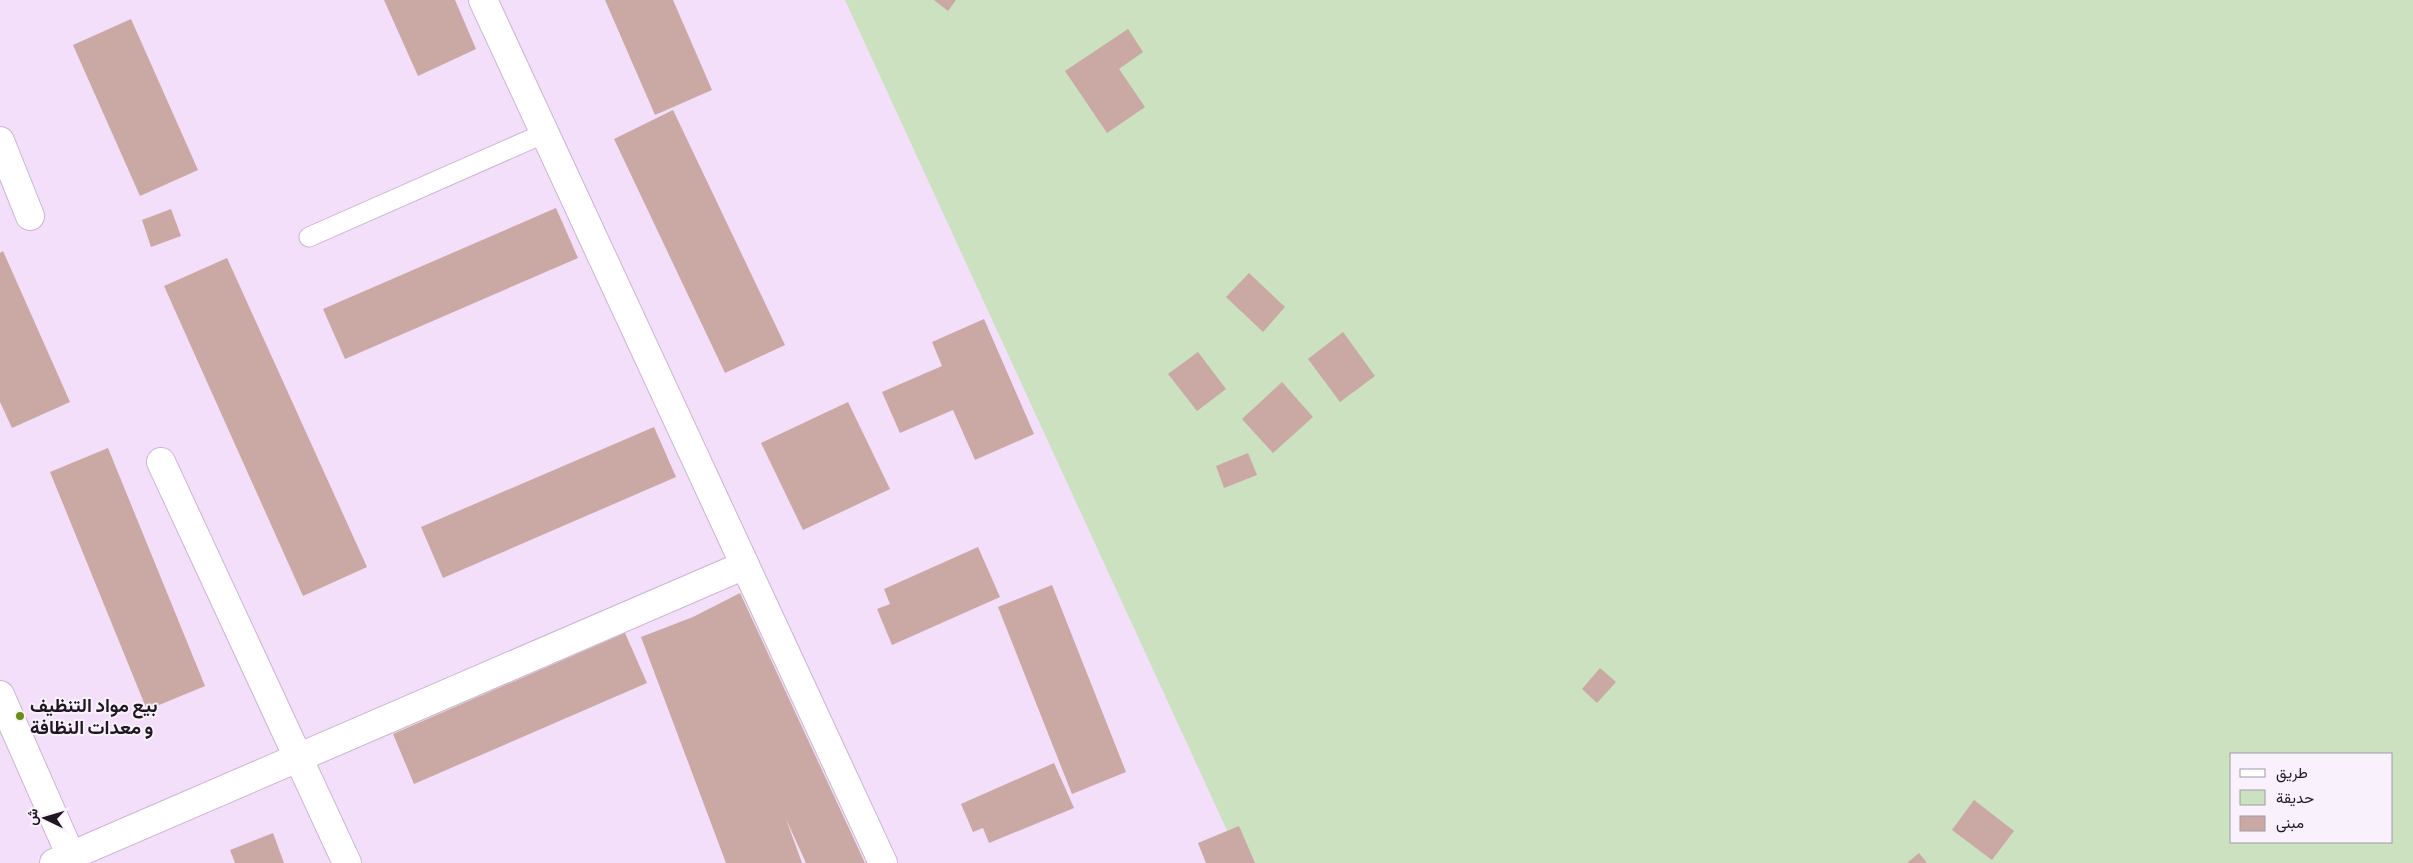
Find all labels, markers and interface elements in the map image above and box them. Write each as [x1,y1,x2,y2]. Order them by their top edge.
place label: بيع مواد التنظيف و معدات النظافة [30,694,158,740]
marker: بيع مواد التنظيف و معدات النظافة [14,710,26,722]
legend [2230,753,2393,843]
text: طريق [2276,764,2308,783]
text: حديقة [2276,789,2314,807]
north arrow [20,793,70,843]
text: ش [23,808,42,826]
text: مبنى [2276,814,2304,833]

